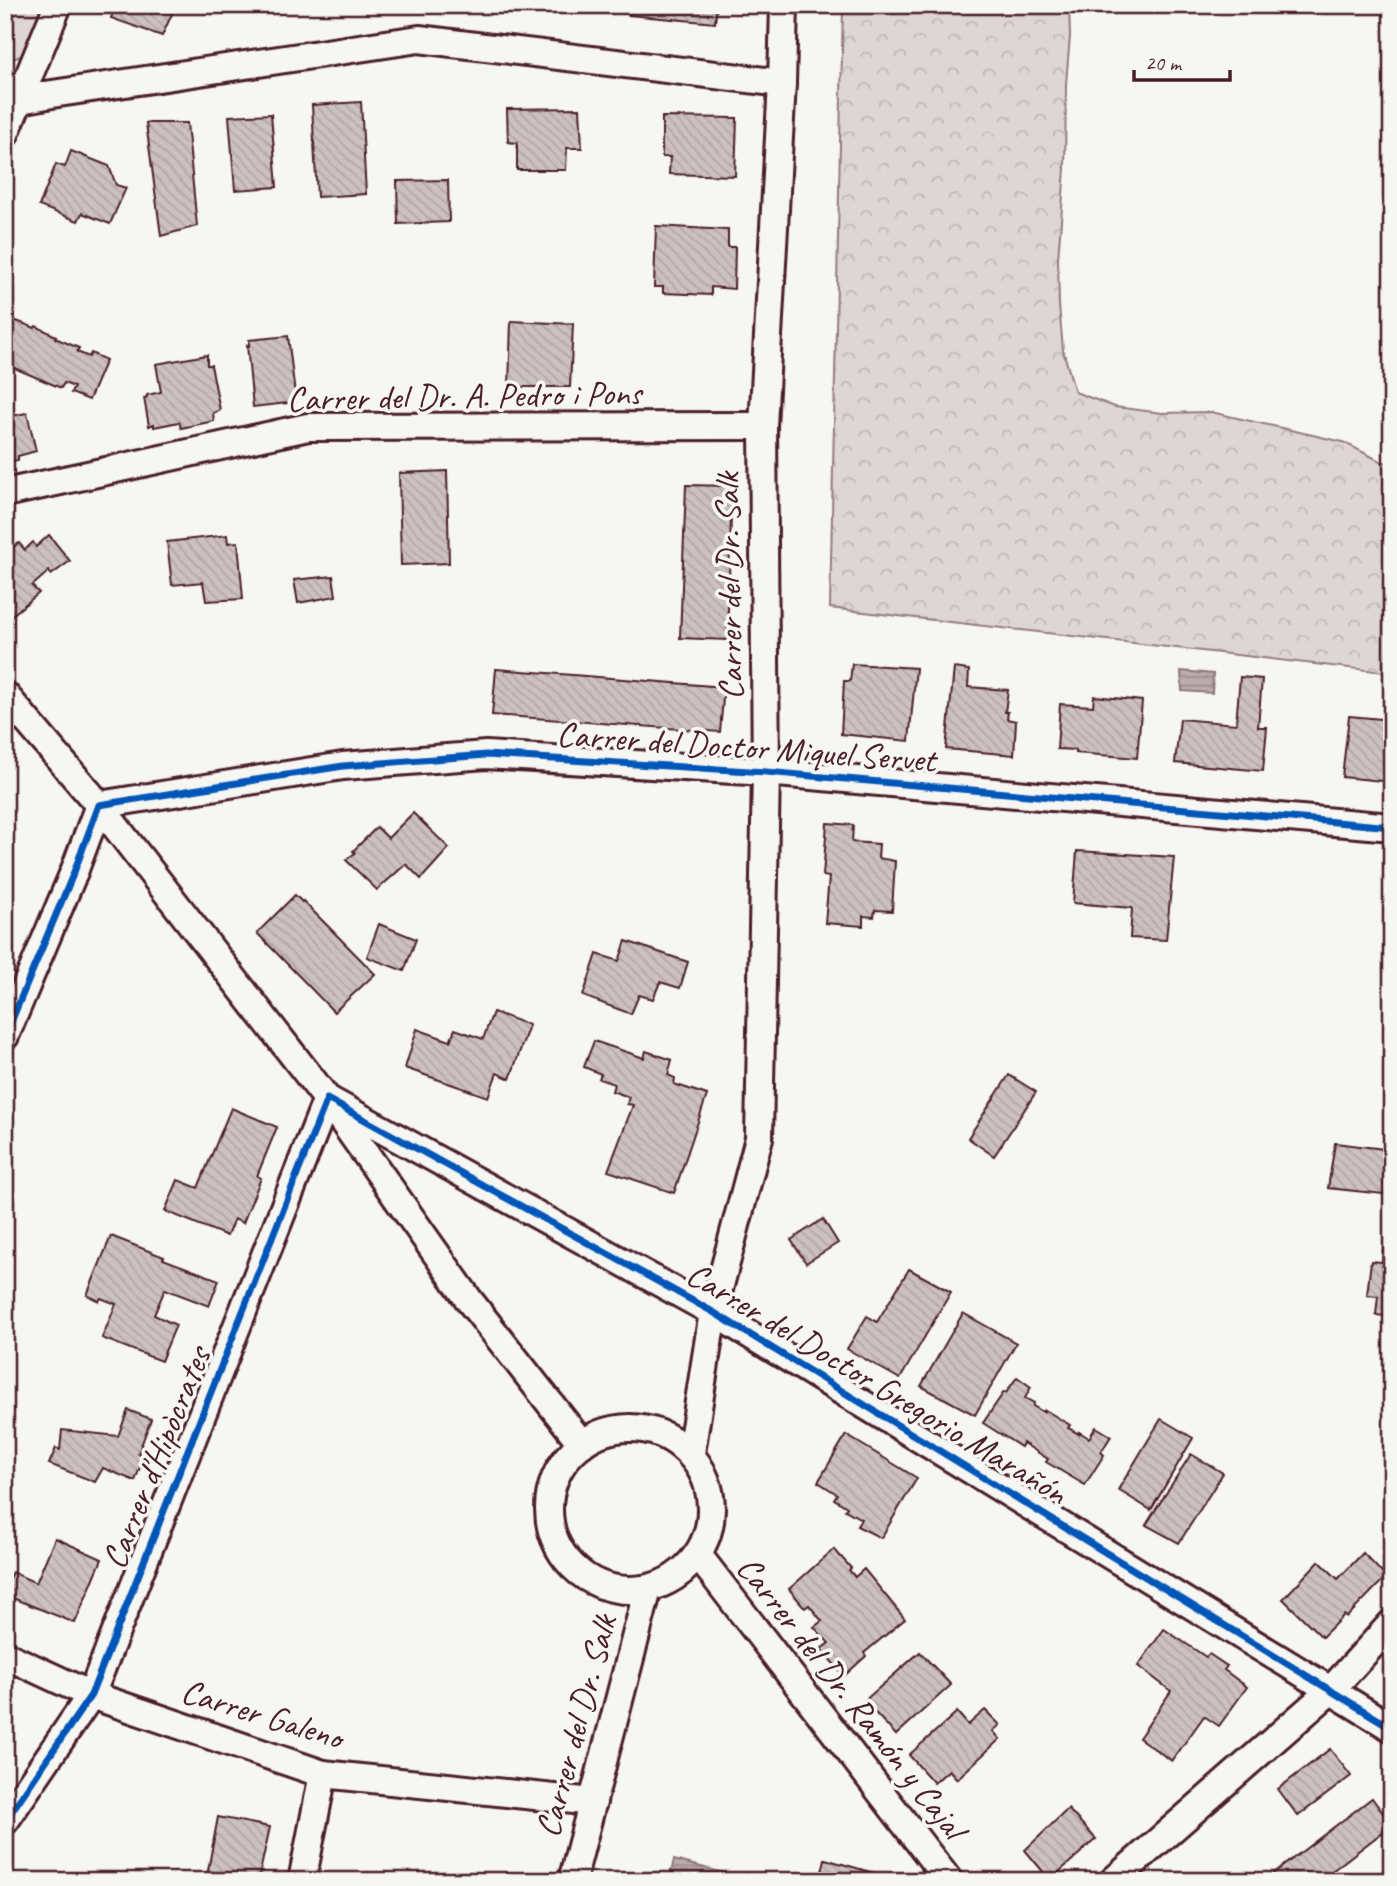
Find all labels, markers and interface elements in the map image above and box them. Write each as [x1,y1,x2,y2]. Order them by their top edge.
scale bar [1134,38,1231,82]
text: 20 m [1145,50,1183,76]
street label: Carrer del Dr. A. Pedro i Pons [286,370,645,422]
street label: Carrer del Dr. Salk [704,469,753,700]
street label: Carrer del Doctor Miquel Servet [555,711,940,783]
street label: Carrer del Doctor Gregorio Marañón [678,1251,1077,1515]
street label: Carrer d'Hipòcrates [91,1338,222,1575]
street label: Carrer del Dr. Ramón y Cajal [727,1547,979,1852]
street label: Carrer del Dr. Salk [525,1608,628,1842]
street label: Carrer Galeno [176,1668,352,1761]

